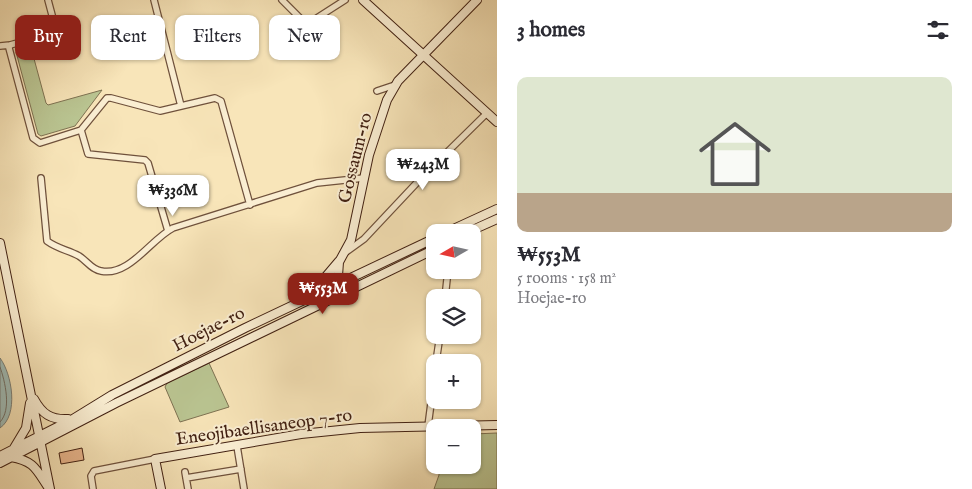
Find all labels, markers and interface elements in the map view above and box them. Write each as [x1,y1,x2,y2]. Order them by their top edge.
chip: Buy [15,15,81,60]
chip: Rent [91,15,165,60]
chip: Filters [175,15,259,60]
chip: New [269,15,340,60]
icon: filters [924,16,952,44]
text: 3 homes [517,17,585,44]
icon: home [690,109,780,199]
street label: Gossaum-ro [334,110,378,206]
pin: ₩243M [388,148,458,191]
text: ₩243M [397,155,449,175]
pin: ₩336M [138,174,208,217]
text: ₩336M [148,181,198,201]
north arrow [426,224,481,279]
map controls [426,224,481,474]
text: ₩553M [517,242,581,269]
text: 5 rooms · 158 m² [517,269,616,289]
pin: ₩553M [288,272,358,315]
text: ₩553M [299,279,347,299]
button: layers [426,289,481,344]
text: Hoejae-ro [517,289,586,309]
street label: Hoejae-ro [169,302,249,358]
button: + [426,354,481,409]
street label: Eneojibaellisaneop 7-ro [174,404,354,452]
button: − [426,419,481,474]

